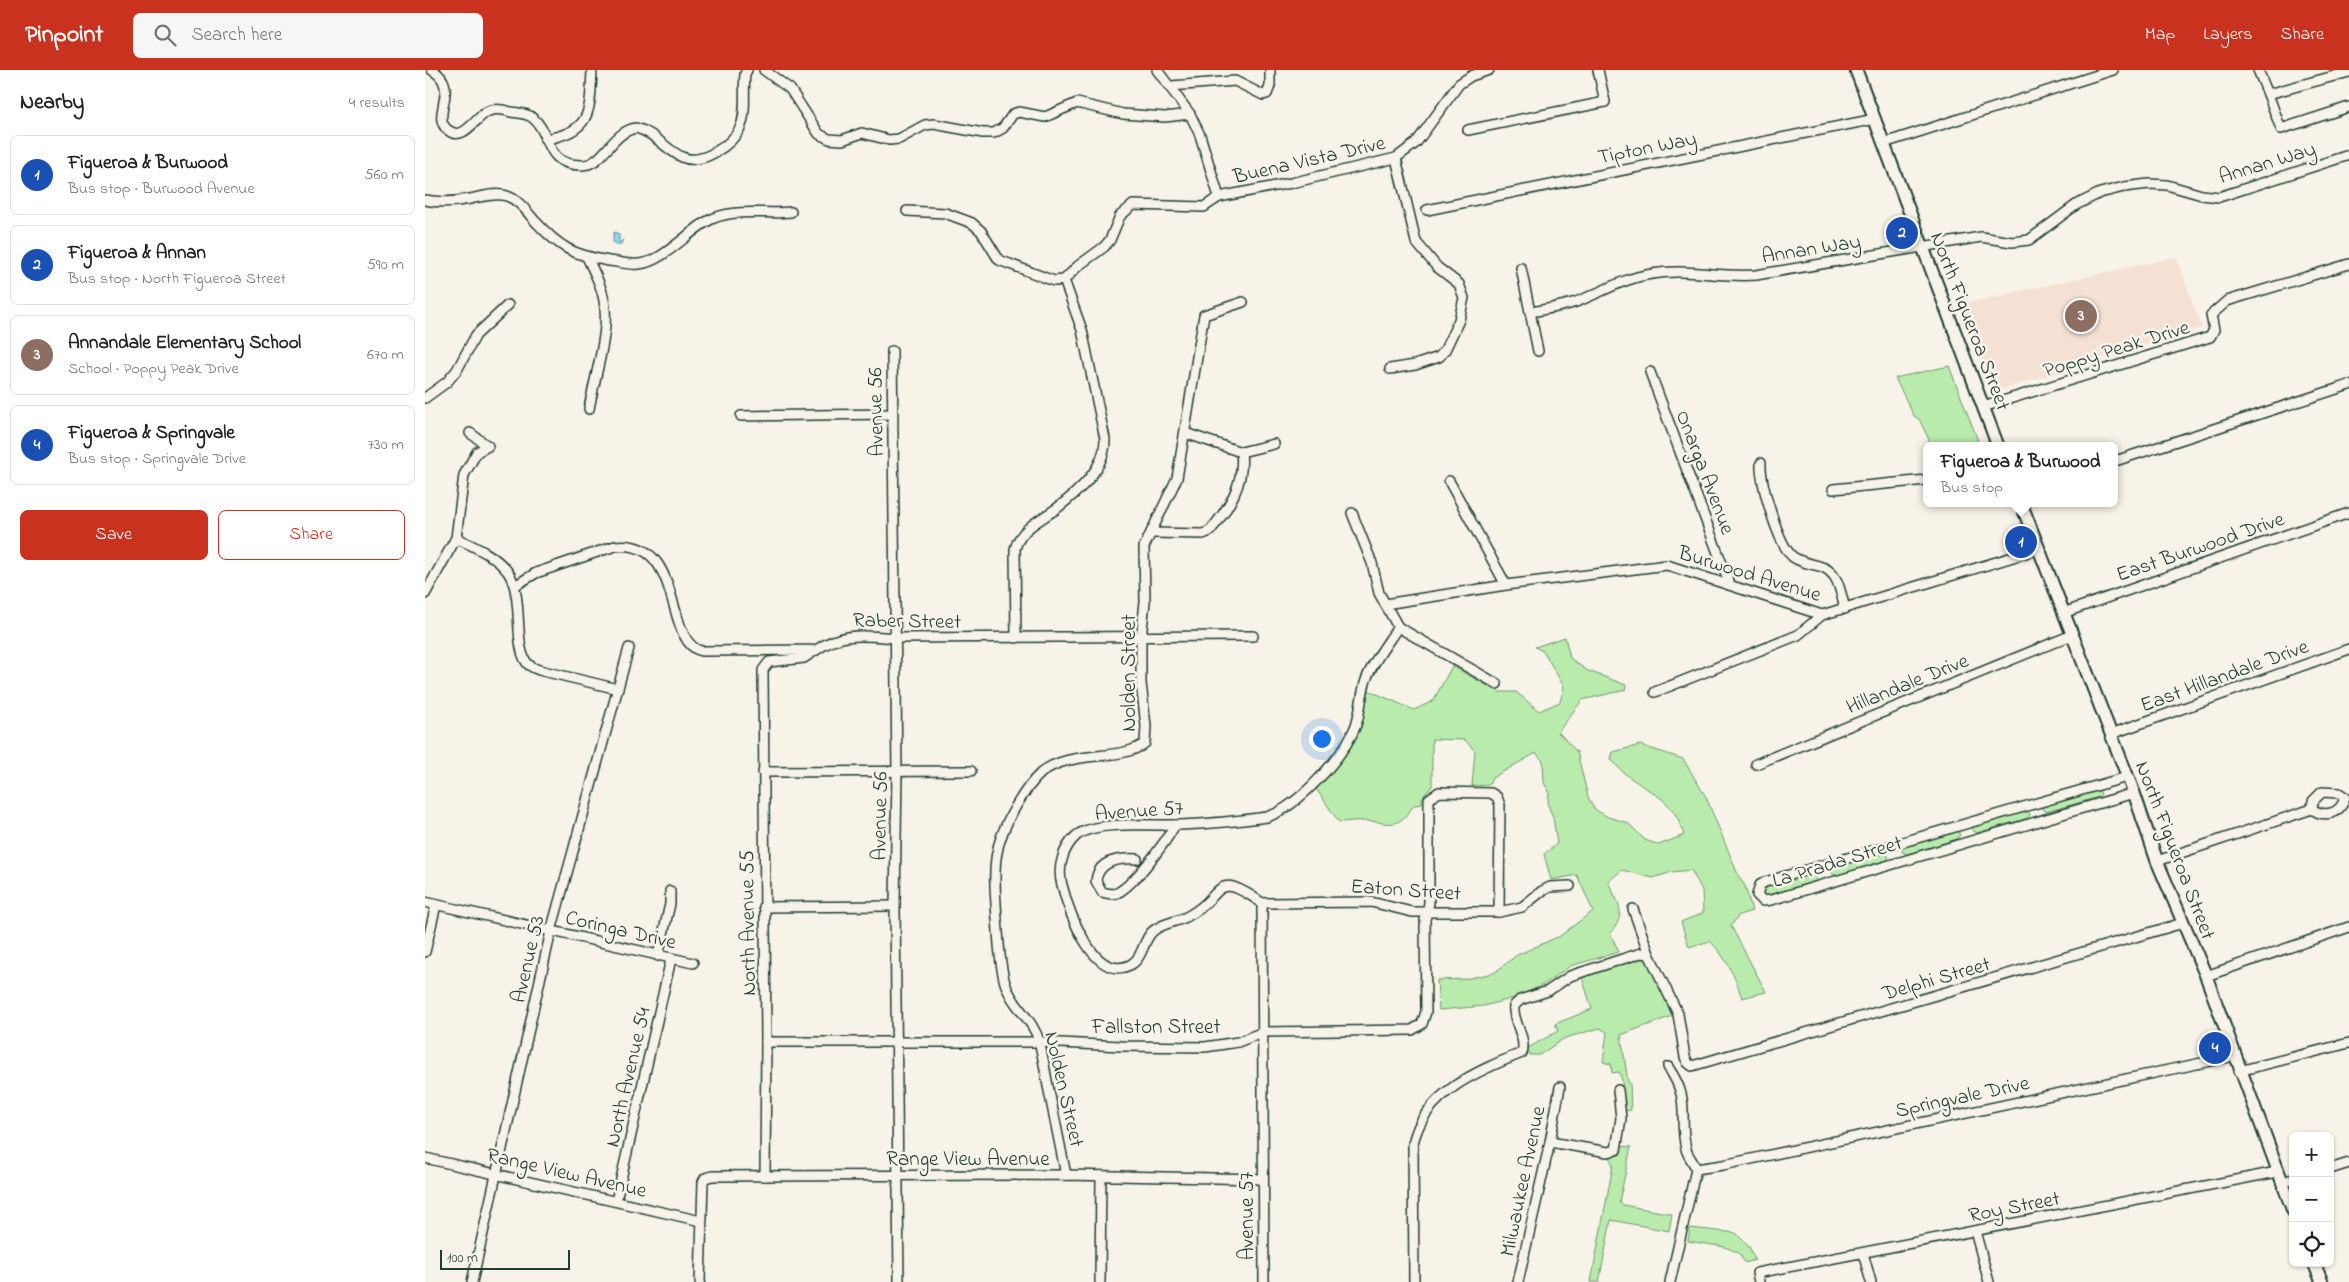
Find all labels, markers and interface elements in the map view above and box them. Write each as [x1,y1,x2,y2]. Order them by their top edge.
search box [133,13,483,58]
text: Pinpoint [25,18,103,53]
icon: search [151,21,179,49]
text: Search here [191,22,282,49]
text: Map [2145,22,2175,48]
text: Layers [2203,22,2253,48]
text: Share [2281,22,2324,48]
text: Nearby [20,88,84,118]
text: 4 results [349,91,405,115]
street label: Tipton Way [1595,125,1700,175]
street label: Buena Vista Drive [1229,129,1389,193]
street label: Annan Way [2215,135,2320,195]
text: Figueroa & Burwood [68,150,228,177]
text: 1 [34,163,40,187]
text: 560 m [364,163,404,187]
text: Bus stop · Burwood Avenue [68,177,255,201]
pin: 2 [1886,214,1918,252]
street label: Annan Way [1760,227,1863,275]
street label: North Figueroa Street [1919,228,2017,416]
text: Figueroa & Annan [68,240,206,267]
text: 2 [33,253,41,277]
text: 590 m [367,253,404,277]
text: Bus stop · North Figueroa Street [68,267,286,291]
pin: 3 [2065,297,2097,335]
street label: Poppy Peak Drive [2040,313,2195,388]
text: Annandale Elementary School [68,330,301,357]
text: 3 [34,343,40,367]
text: 670 m [367,343,404,367]
text: School · Poppy Peak Drive [68,357,239,381]
street label: Avenue 56 [861,367,893,457]
street label: Onarga Avenue [1665,406,1742,540]
text: Figueroa & Springvale [68,420,235,447]
text: 4 [34,433,40,457]
text: 730 m [367,433,404,457]
popup [1923,442,2118,507]
text: Bus stop · Springvale Drive [68,447,246,471]
text: Figueroa & Burwood [1940,449,2101,476]
text: Bus stop [1940,476,2003,500]
street label: East Burwood Drive [2113,505,2289,591]
button: Save [20,510,208,560]
button: Share [218,510,405,560]
pin: 1 [2005,523,2037,561]
street label: Burwood Avenue [1673,539,1825,611]
street label: Raber Street [853,606,961,638]
street label: Nolden Street [1115,614,1145,732]
street label: East Hillandale Drive [2136,632,2314,721]
street label: Hillandale Drive [1842,646,1974,723]
your location [1309,726,1335,752]
street label: North Figueroa Street [2124,757,2222,945]
street label: Avenue 56 [865,771,897,861]
street label: Avenue 57 [1094,794,1185,830]
street label: La Prada Street [1769,829,1906,897]
street label: North Avenue 55 [733,850,765,996]
street label: Eaton Street [1350,872,1462,910]
street label: Coringa Drive [562,904,680,960]
street label: Avenue 53 [504,913,554,1006]
street label: Delphi Street [1878,950,1994,1010]
street label: North Avenue 54 [598,1004,660,1150]
street label: Fallston Street [1090,1013,1221,1043]
street label: Nolden Street [1035,1029,1091,1150]
pin: 4 [2199,1029,2231,1067]
street label: Springvale Drive [1893,1069,2033,1129]
street label: Milwaukee Avenue [1493,1103,1555,1259]
map controls [2289,1132,2334,1267]
button: + [2289,1132,2334,1177]
street label: Range View Avenue [483,1141,650,1209]
street label: Range View Avenue [886,1145,1050,1177]
street label: Avenue 57 [1233,1171,1263,1260]
button: − [2289,1177,2334,1222]
street label: Roy Street [1966,1184,2063,1233]
button: locate [2289,1222,2334,1267]
scale bar [440,1247,570,1270]
text: 100 m [447,1248,478,1269]

